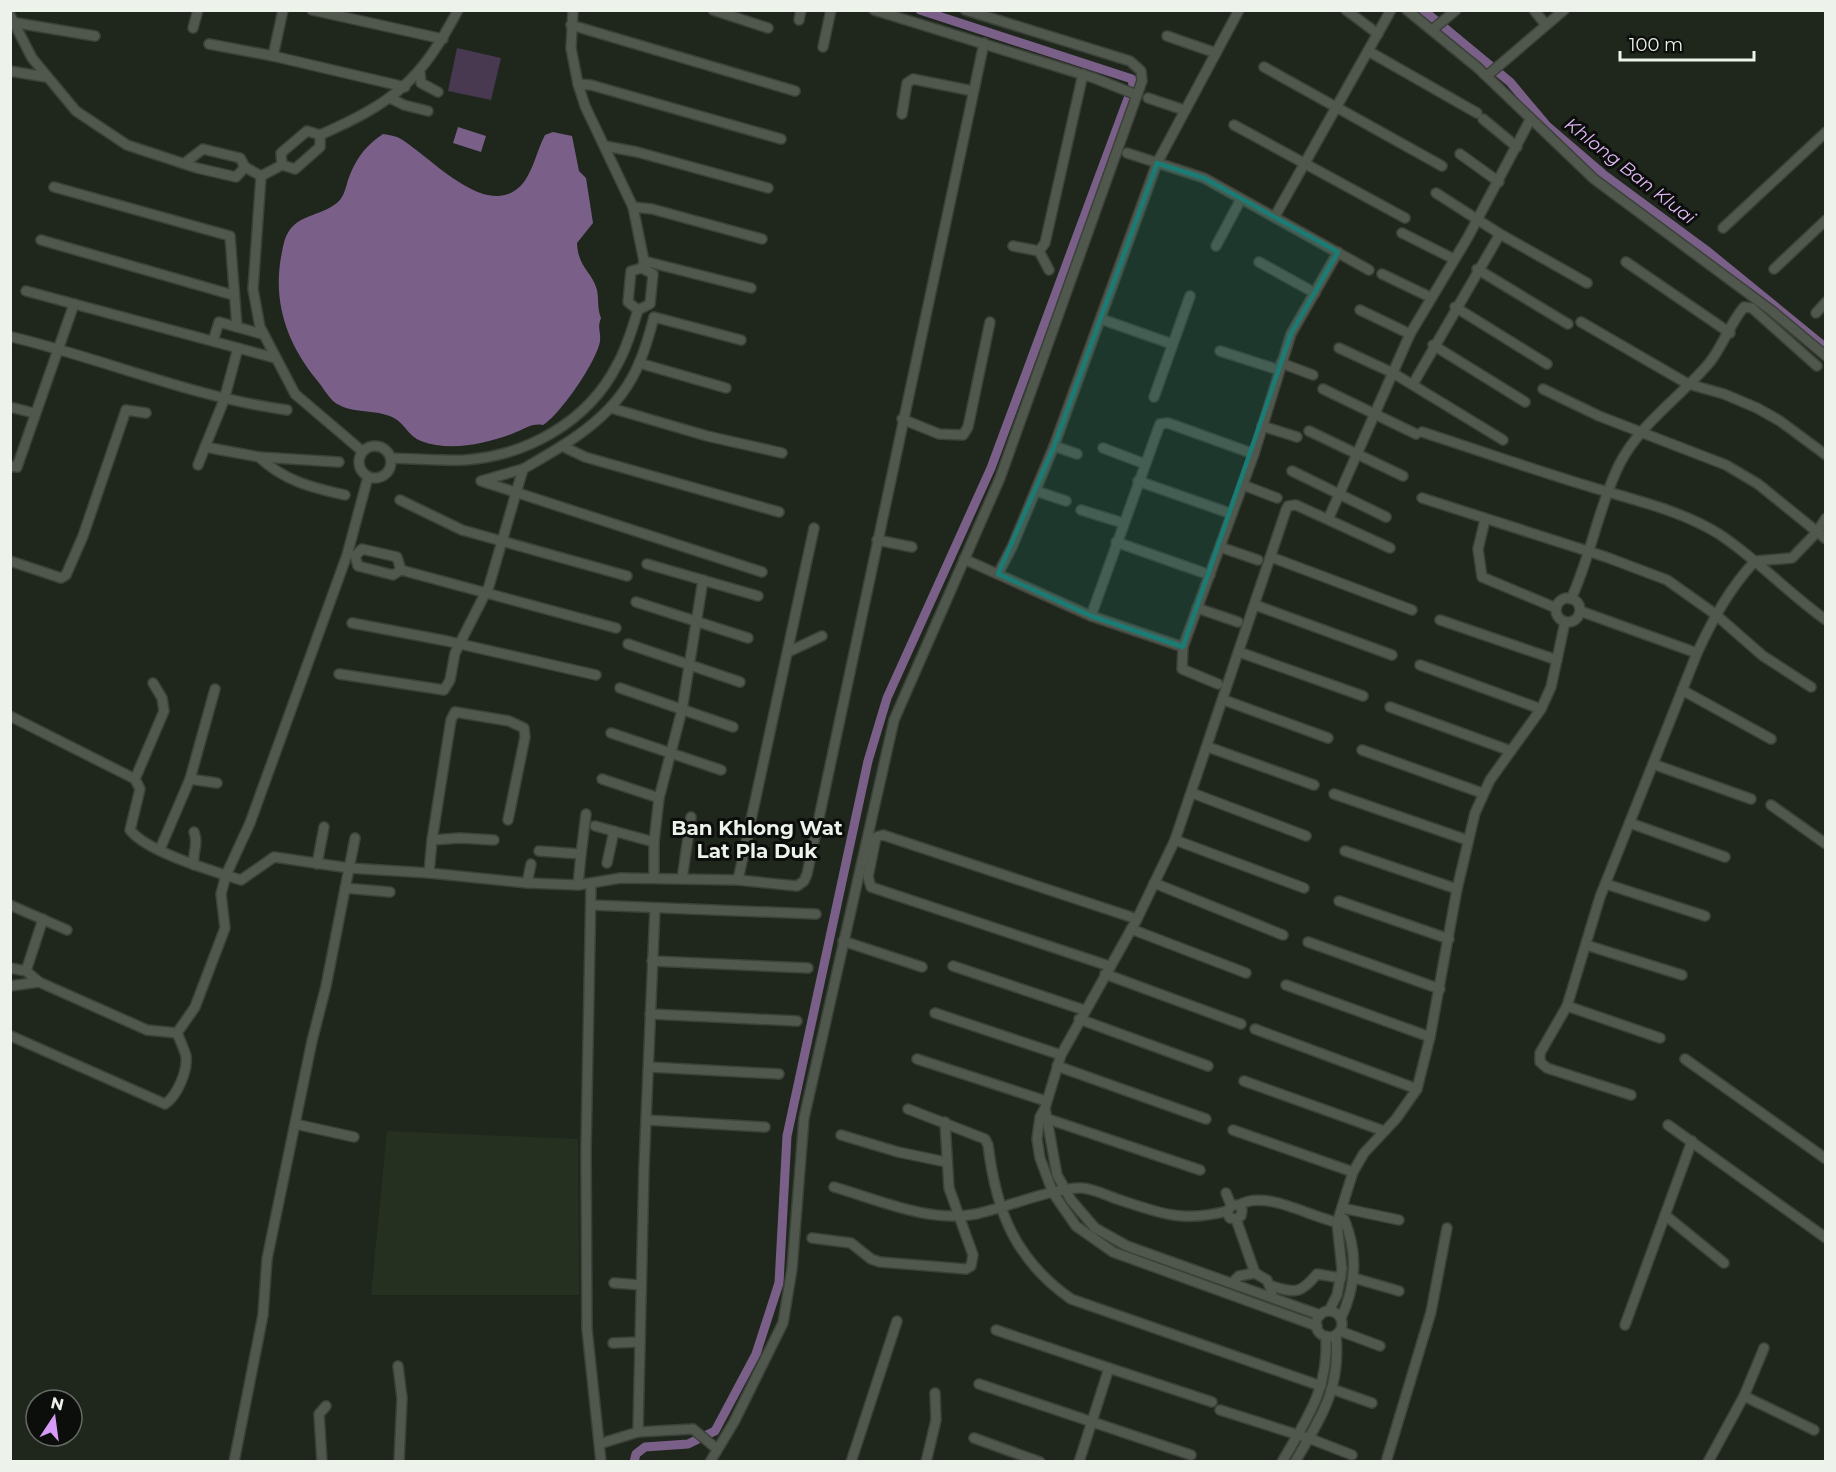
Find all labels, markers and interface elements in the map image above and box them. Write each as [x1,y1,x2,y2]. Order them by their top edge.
scale bar [1620,24,1754,62]
text: 100 m [1629,34,1683,56]
water label: Khlong Ban Kluai [1560,113,1700,229]
district label: Ban Khlong Wat Lat Pla Duk [671,816,843,863]
north arrow [24,1388,84,1448]
text: N [49,1393,66,1415]

